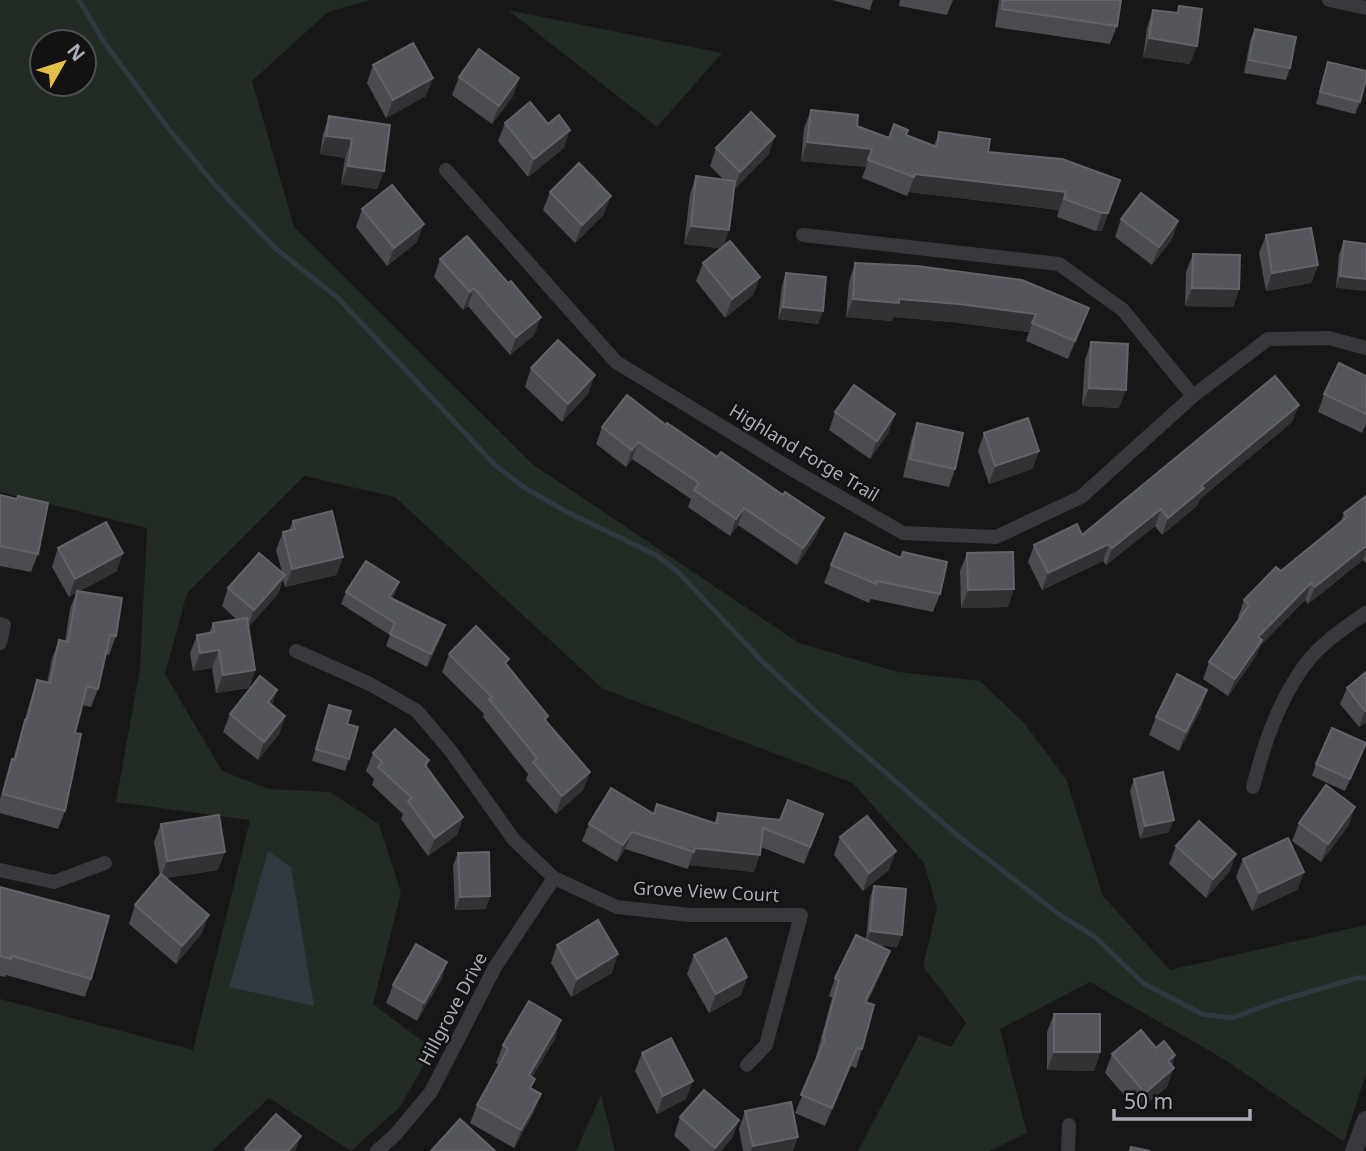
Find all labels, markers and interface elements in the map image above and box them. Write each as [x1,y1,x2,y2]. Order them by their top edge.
north arrow [28,28,98,98]
text: N [61,38,91,66]
street label: Highland Forge Trail [725,398,884,506]
street label: Grove View Court [632,875,780,907]
street label: Hillgrove Drive [412,948,492,1069]
scale bar [1114,1078,1250,1122]
text: 50 m [1124,1087,1173,1115]

